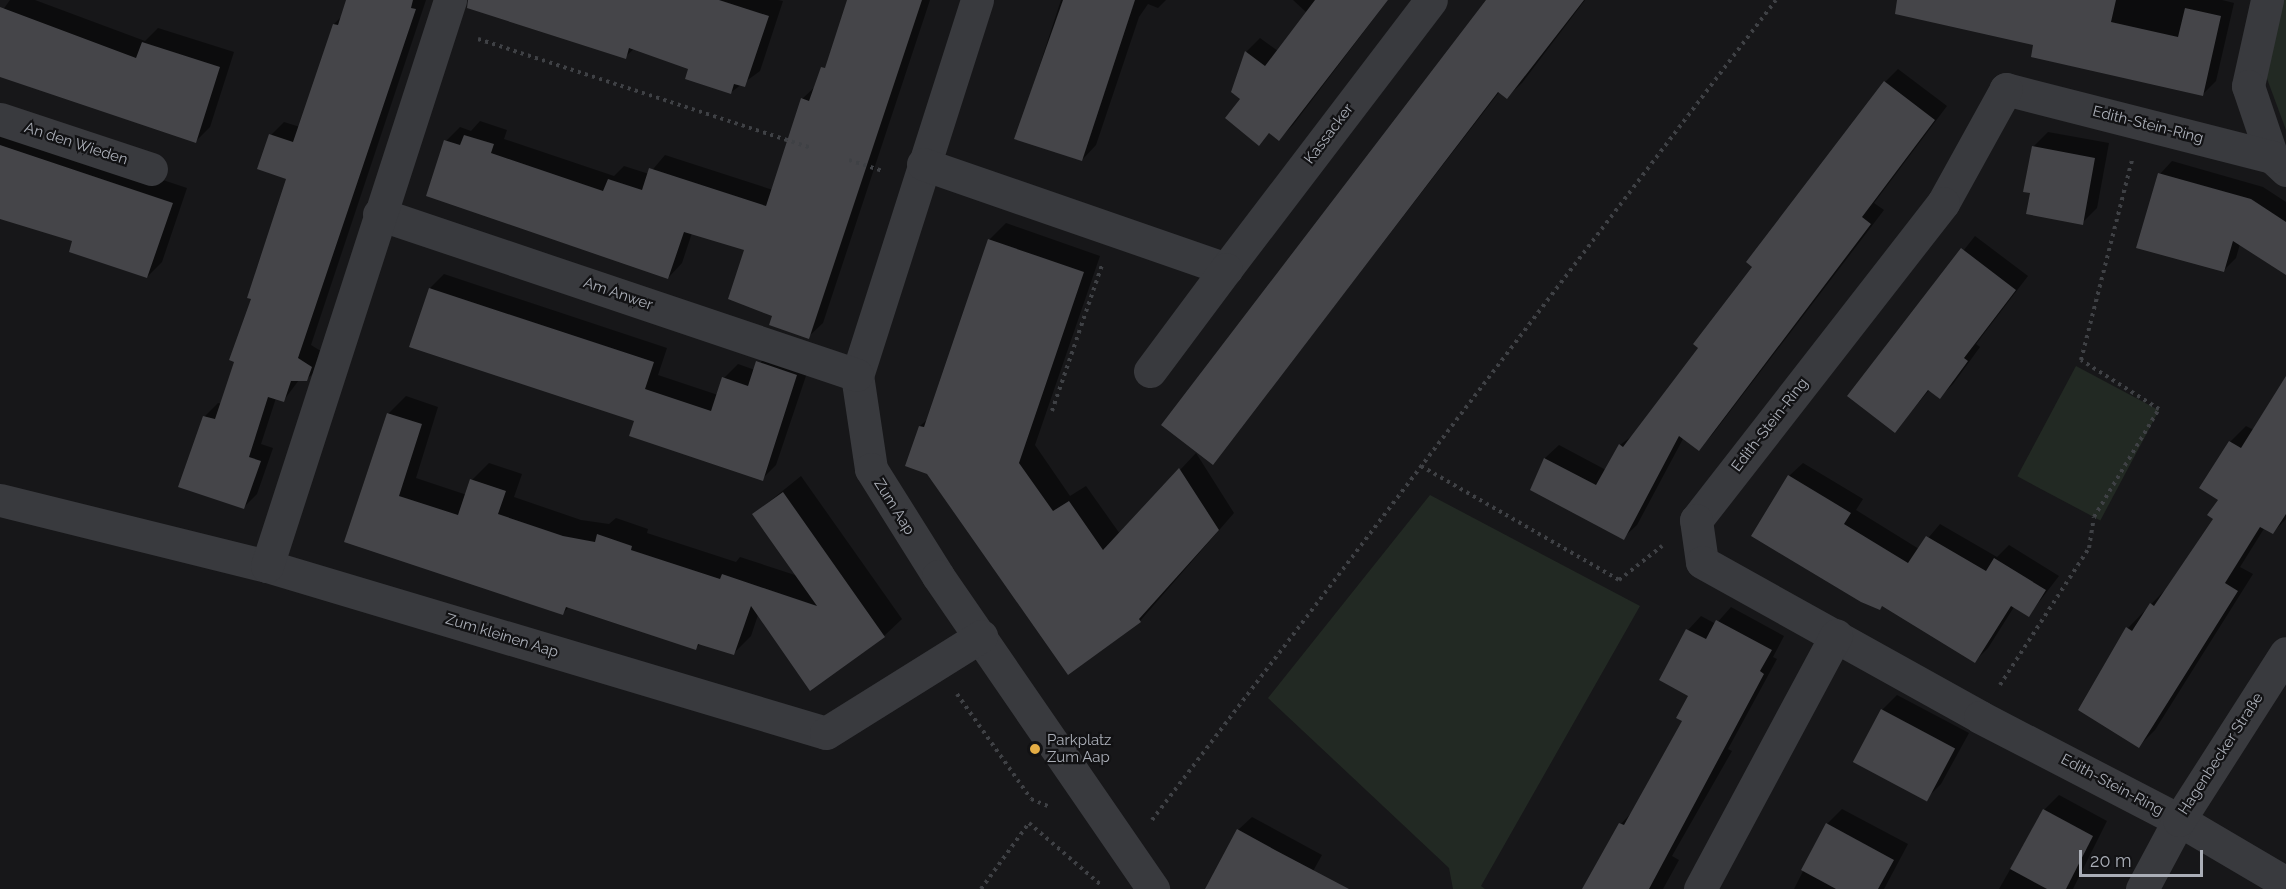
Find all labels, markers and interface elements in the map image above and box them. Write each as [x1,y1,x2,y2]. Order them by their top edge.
street label: Kassacker [1301,100,1357,168]
street label: Edith-Stein-Ring [2091,103,2205,147]
street label: An den Wieden [22,119,130,169]
street label: Am Anwer [581,274,655,314]
street label: Edith-Stein-Ring [1728,375,1812,475]
street label: Zum Aap [870,475,918,539]
street label: Zum kleinen Aap [443,610,561,662]
street label: Hagenbecker Straße [2175,689,2267,819]
place label: Parkplatz Zum Aap [1047,731,1111,766]
marker: Parkplatz Zum Aap [1028,742,1042,756]
street label: Edith-Stein-Ring [2058,750,2166,820]
scale bar [2082,838,2206,876]
text: 20 m [2090,850,2132,871]

